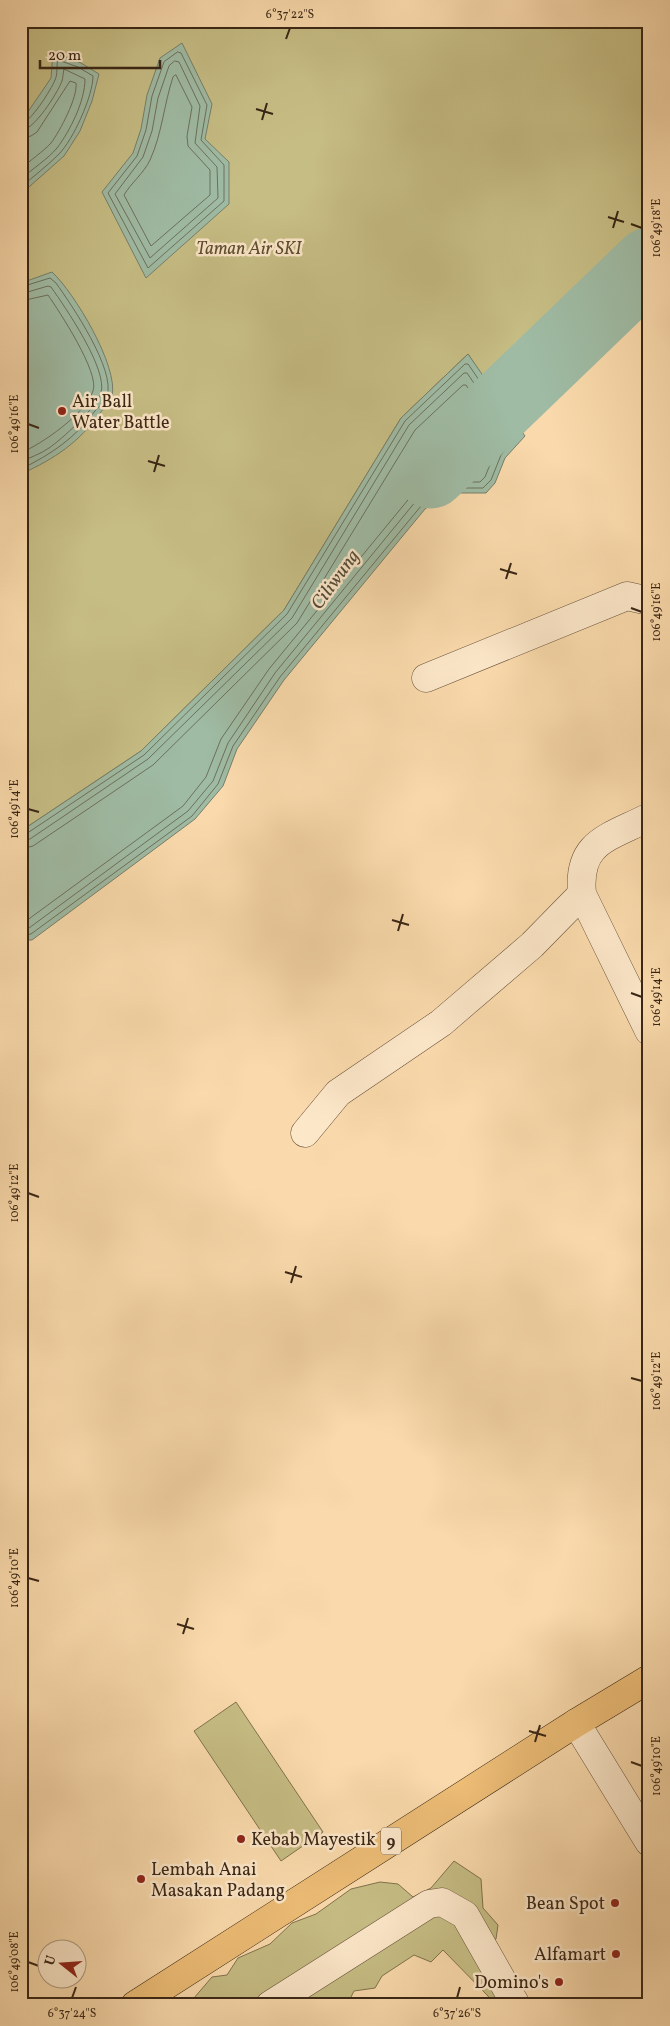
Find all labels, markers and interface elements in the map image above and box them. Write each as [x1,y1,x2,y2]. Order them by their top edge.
text: 6°37'22"S [266,7,314,23]
scale bar [40,38,160,70]
text: 20 m [48,46,81,67]
text: 106°49'18"E [649,199,665,257]
park label: Taman Air SKI [196,237,302,262]
place label: Air Ball Water Battle [72,390,170,436]
text: 106°49'16"E [7,395,23,453]
marker: Air Ball Water Battle [56,405,68,417]
water label: Ciliwung [305,545,366,615]
text: 106°49'16"E [649,583,665,641]
text: 106°49'14"E [7,779,23,839]
text: 106°49'14"E [649,967,665,1027]
text: 106°49'12"E [7,1164,23,1222]
text: 106°49'12"E [649,1352,665,1410]
text: 106°49'10"E [7,1548,23,1608]
text: 106°49'10"E [649,1736,665,1796]
place label: Kebab Mayestik [251,1828,376,1853]
road number: 9 [381,1828,401,1854]
marker: Kebab Mayestik [235,1833,247,1845]
place label: Lembah Anai Masakan Padang [151,1858,285,1904]
marker: Lembah Anai Masakan Padang [135,1873,147,1885]
place label: Bean Spot [526,1892,605,1917]
marker: Bean Spot [609,1897,621,1909]
text: 106°49'08"E [7,1931,23,1993]
north arrow [38,1938,88,1988]
place label: Alfamart [534,1943,606,1968]
marker: Alfamart [610,1948,622,1960]
text: U [41,1953,62,1968]
place label: Domino's [474,1971,549,1996]
marker: Domino's [553,1976,565,1988]
text: 6°37'24"S [48,2006,96,2022]
text: 6°37'26"S [433,2006,481,2022]

